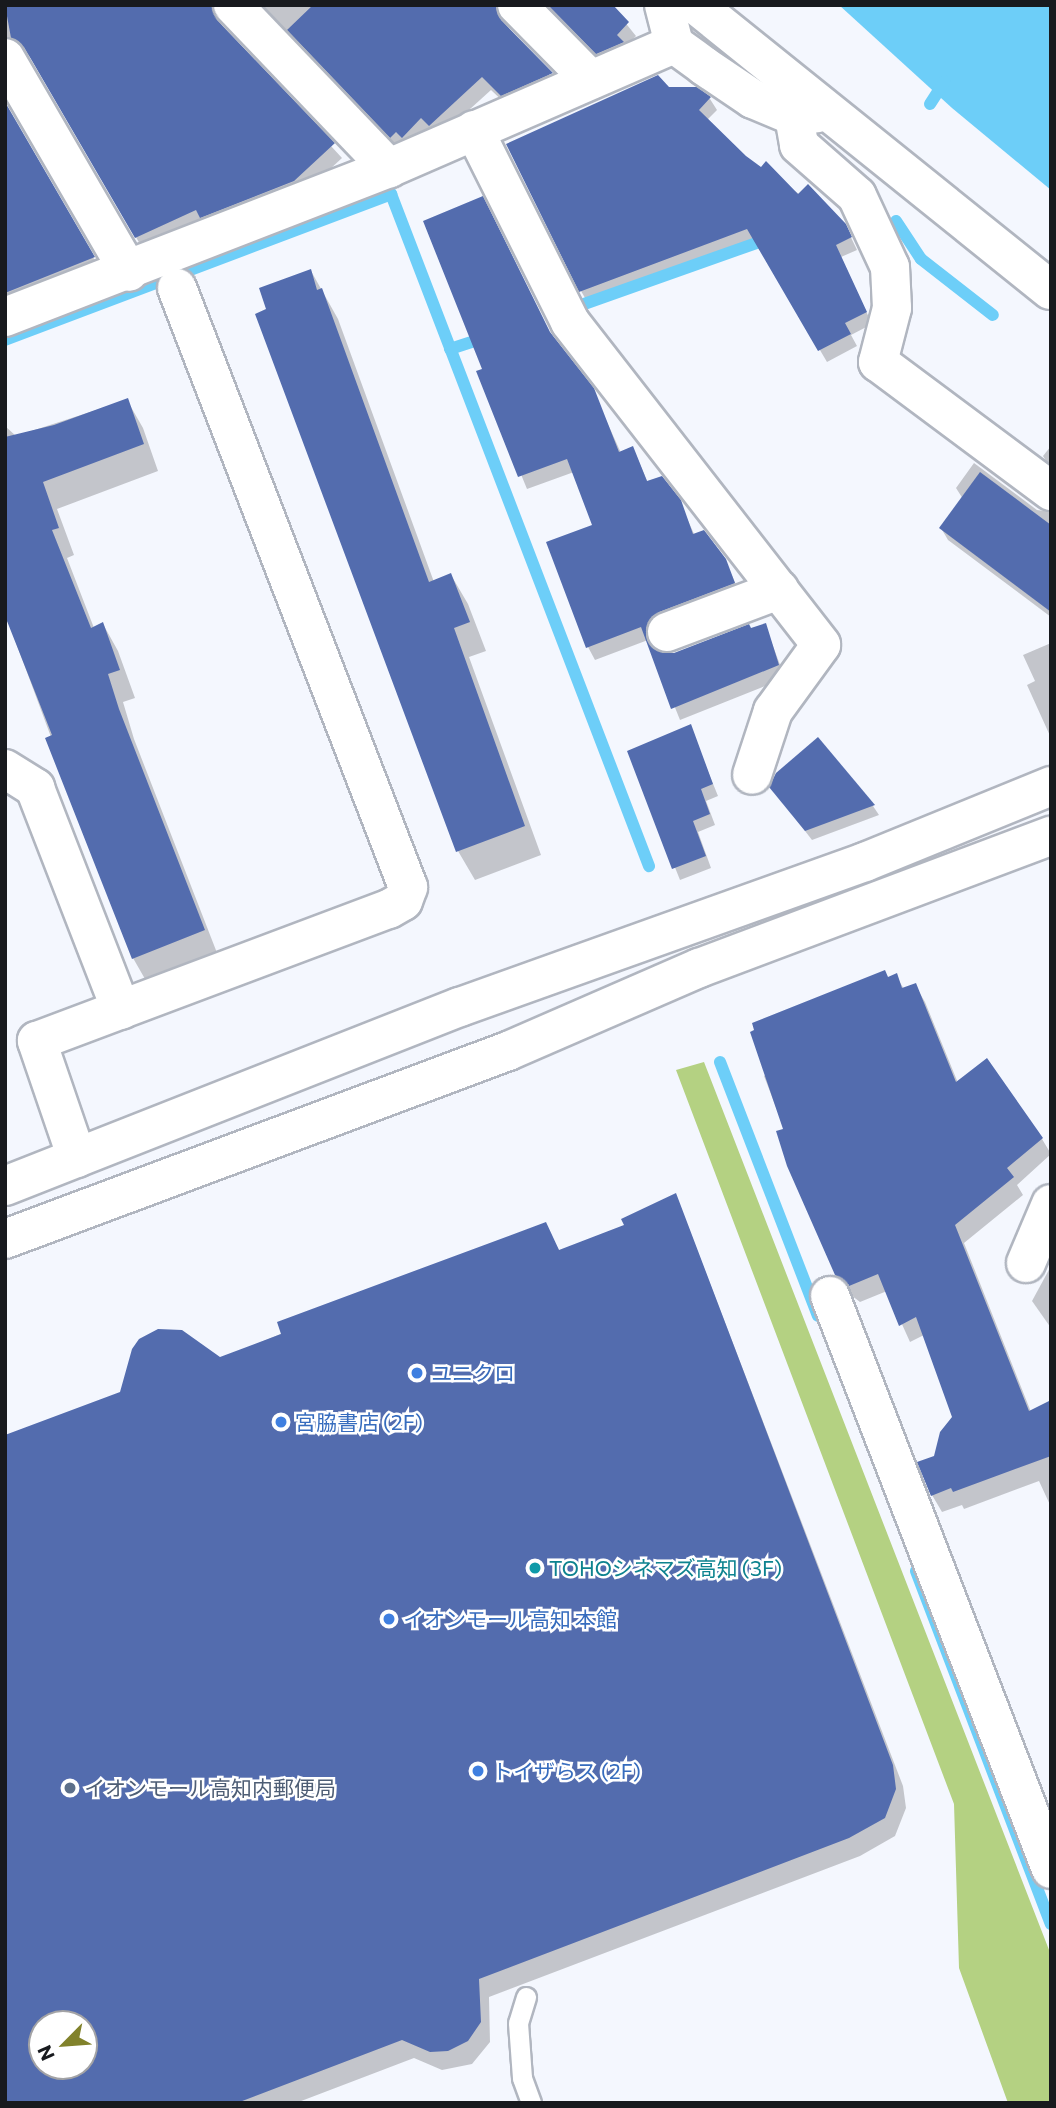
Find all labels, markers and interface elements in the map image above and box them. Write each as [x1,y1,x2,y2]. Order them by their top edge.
place label: ユニクロ [431,1360,515,1386]
marker: ユニクロ [409,1365,425,1381]
place label: 宮脇書店 (2F) [295,1409,423,1435]
marker: 宮脇書店 (2F) [273,1414,289,1430]
place label: TOHOシネマズ高知 (3F) [549,1555,782,1581]
marker: TOHOシネマズ高知 (3F) [527,1560,543,1576]
place label: イオンモール高知 本館 [403,1606,617,1632]
marker: イオンモール高知 本館 [381,1611,397,1627]
place label: トイザらス (2F) [492,1758,641,1784]
marker: トイザらス (2F) [470,1763,486,1779]
place label: イオンモール高知内郵便局 [84,1775,336,1801]
marker: イオンモール高知内郵便局 [62,1780,78,1796]
north arrow [28,2010,98,2080]
text: N [32,2042,59,2065]

